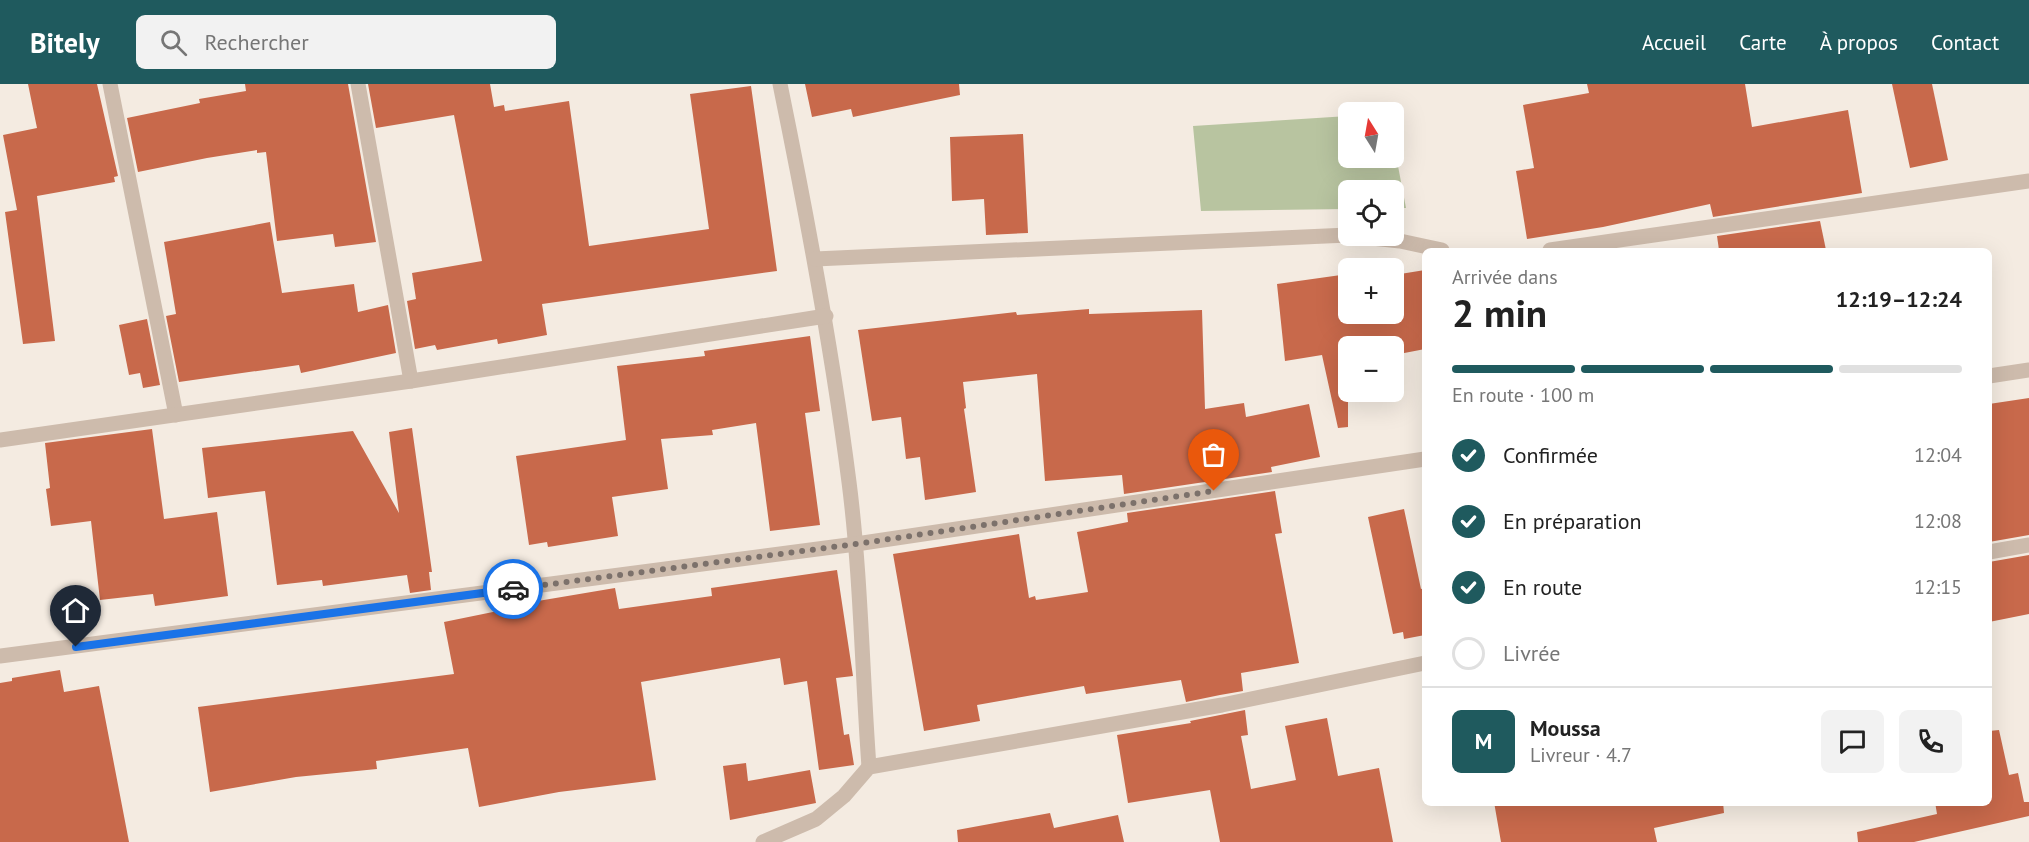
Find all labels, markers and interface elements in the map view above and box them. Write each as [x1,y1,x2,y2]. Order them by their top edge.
search box [136,15,556,69]
text: Bitely [30,24,100,61]
icon: search [157,26,190,59]
text: Rechercher [205,28,309,56]
text: Accueil [1642,29,1706,56]
text: Carte [1739,29,1787,56]
text: À propos [1820,29,1898,56]
text: Contact [1931,29,1999,56]
north arrow [1338,102,1404,168]
map controls [1338,102,1404,402]
button: locate [1338,180,1404,246]
button: + [1338,258,1404,324]
text: Arrivée dans [1452,264,1558,290]
text: 12:19–12:24 [1836,285,1962,313]
text: 2 min [1452,287,1547,338]
button: − [1338,336,1404,402]
text: En route · 100 m [1452,382,1594,408]
pin [1188,429,1239,491]
icon: bag [1197,438,1230,471]
icon: check [1452,439,1485,472]
text: Confirmée [1503,441,1598,469]
text: 12:04 [1914,442,1962,468]
icon: check [1452,505,1485,538]
text: En préparation [1503,507,1642,535]
text: 12:08 [1914,508,1962,534]
courier [483,559,543,619]
icon: check [1452,571,1485,604]
icon: car [497,573,530,606]
text: En route [1503,573,1582,601]
text: 12:15 [1914,574,1962,600]
pin [50,585,101,647]
icon: home [59,594,92,627]
text: Livrée [1503,639,1560,667]
button: chat [1821,710,1884,773]
button: phone [1899,710,1962,773]
text: Moussa [1530,714,1601,742]
text: M [1475,727,1492,755]
text: Livreur · 4.7 [1530,742,1632,768]

